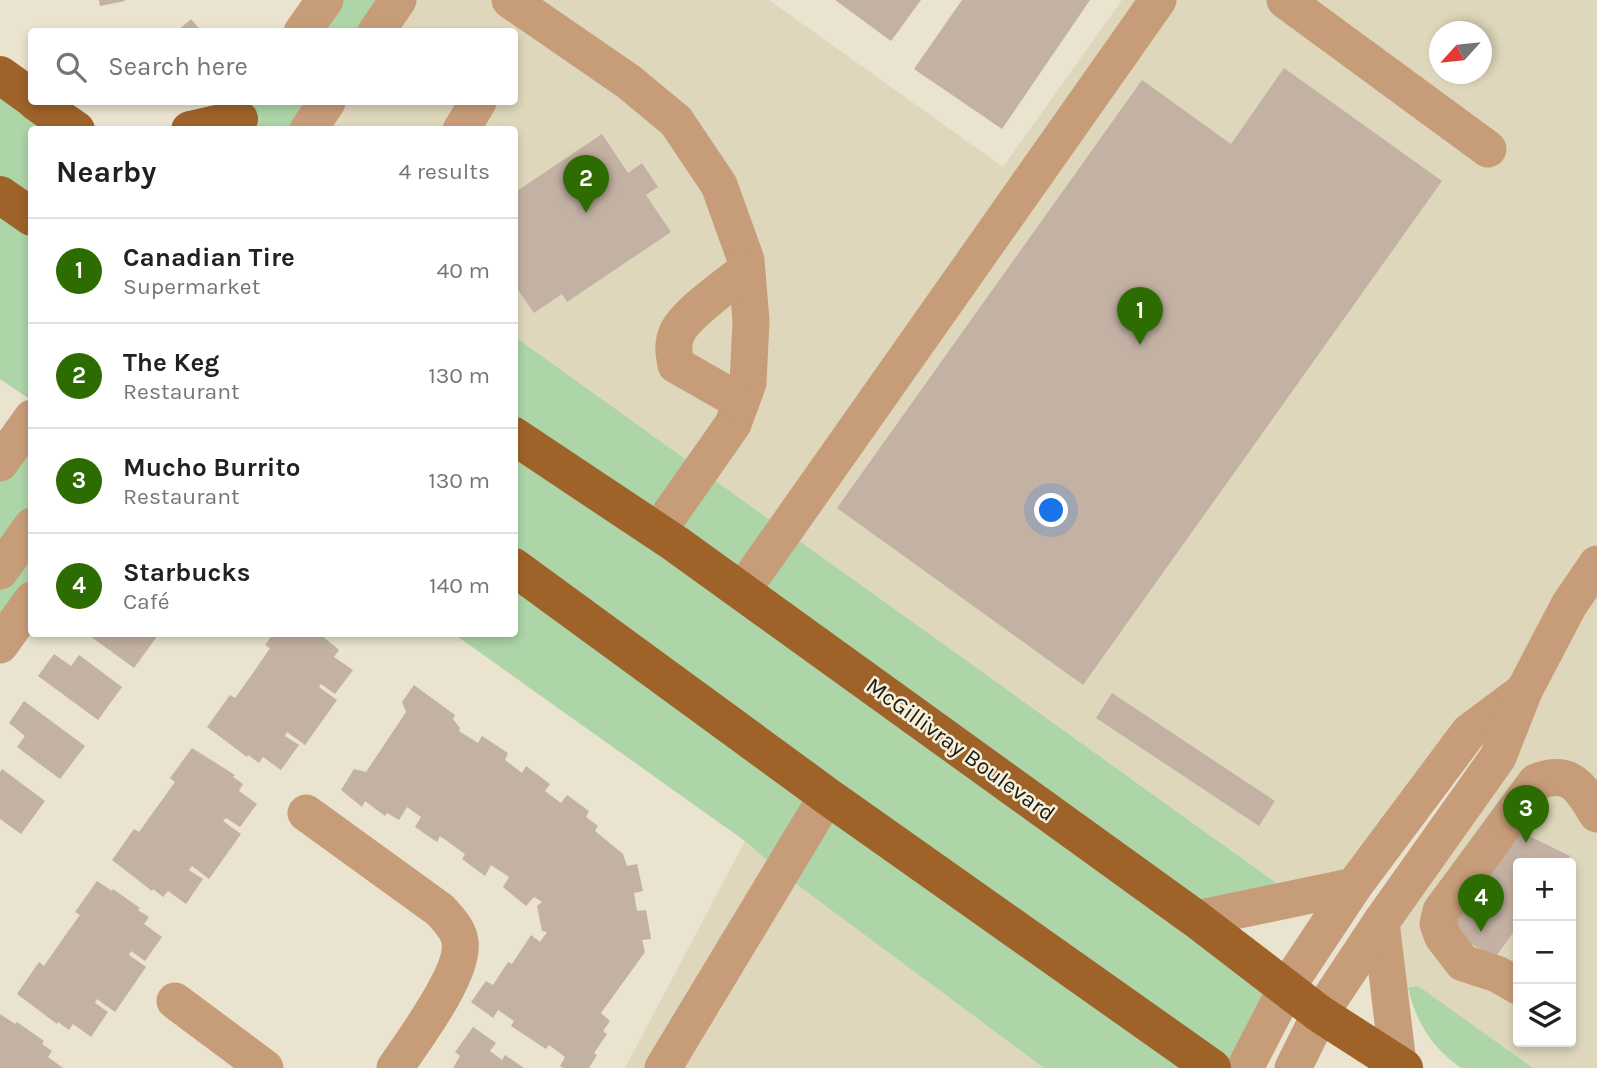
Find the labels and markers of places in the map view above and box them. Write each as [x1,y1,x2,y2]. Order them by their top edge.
pin: 2 [563,155,609,213]
pin: 1 [1117,287,1163,345]
pin: 3 [1503,785,1549,843]
pin: 4 [1458,874,1504,932]

